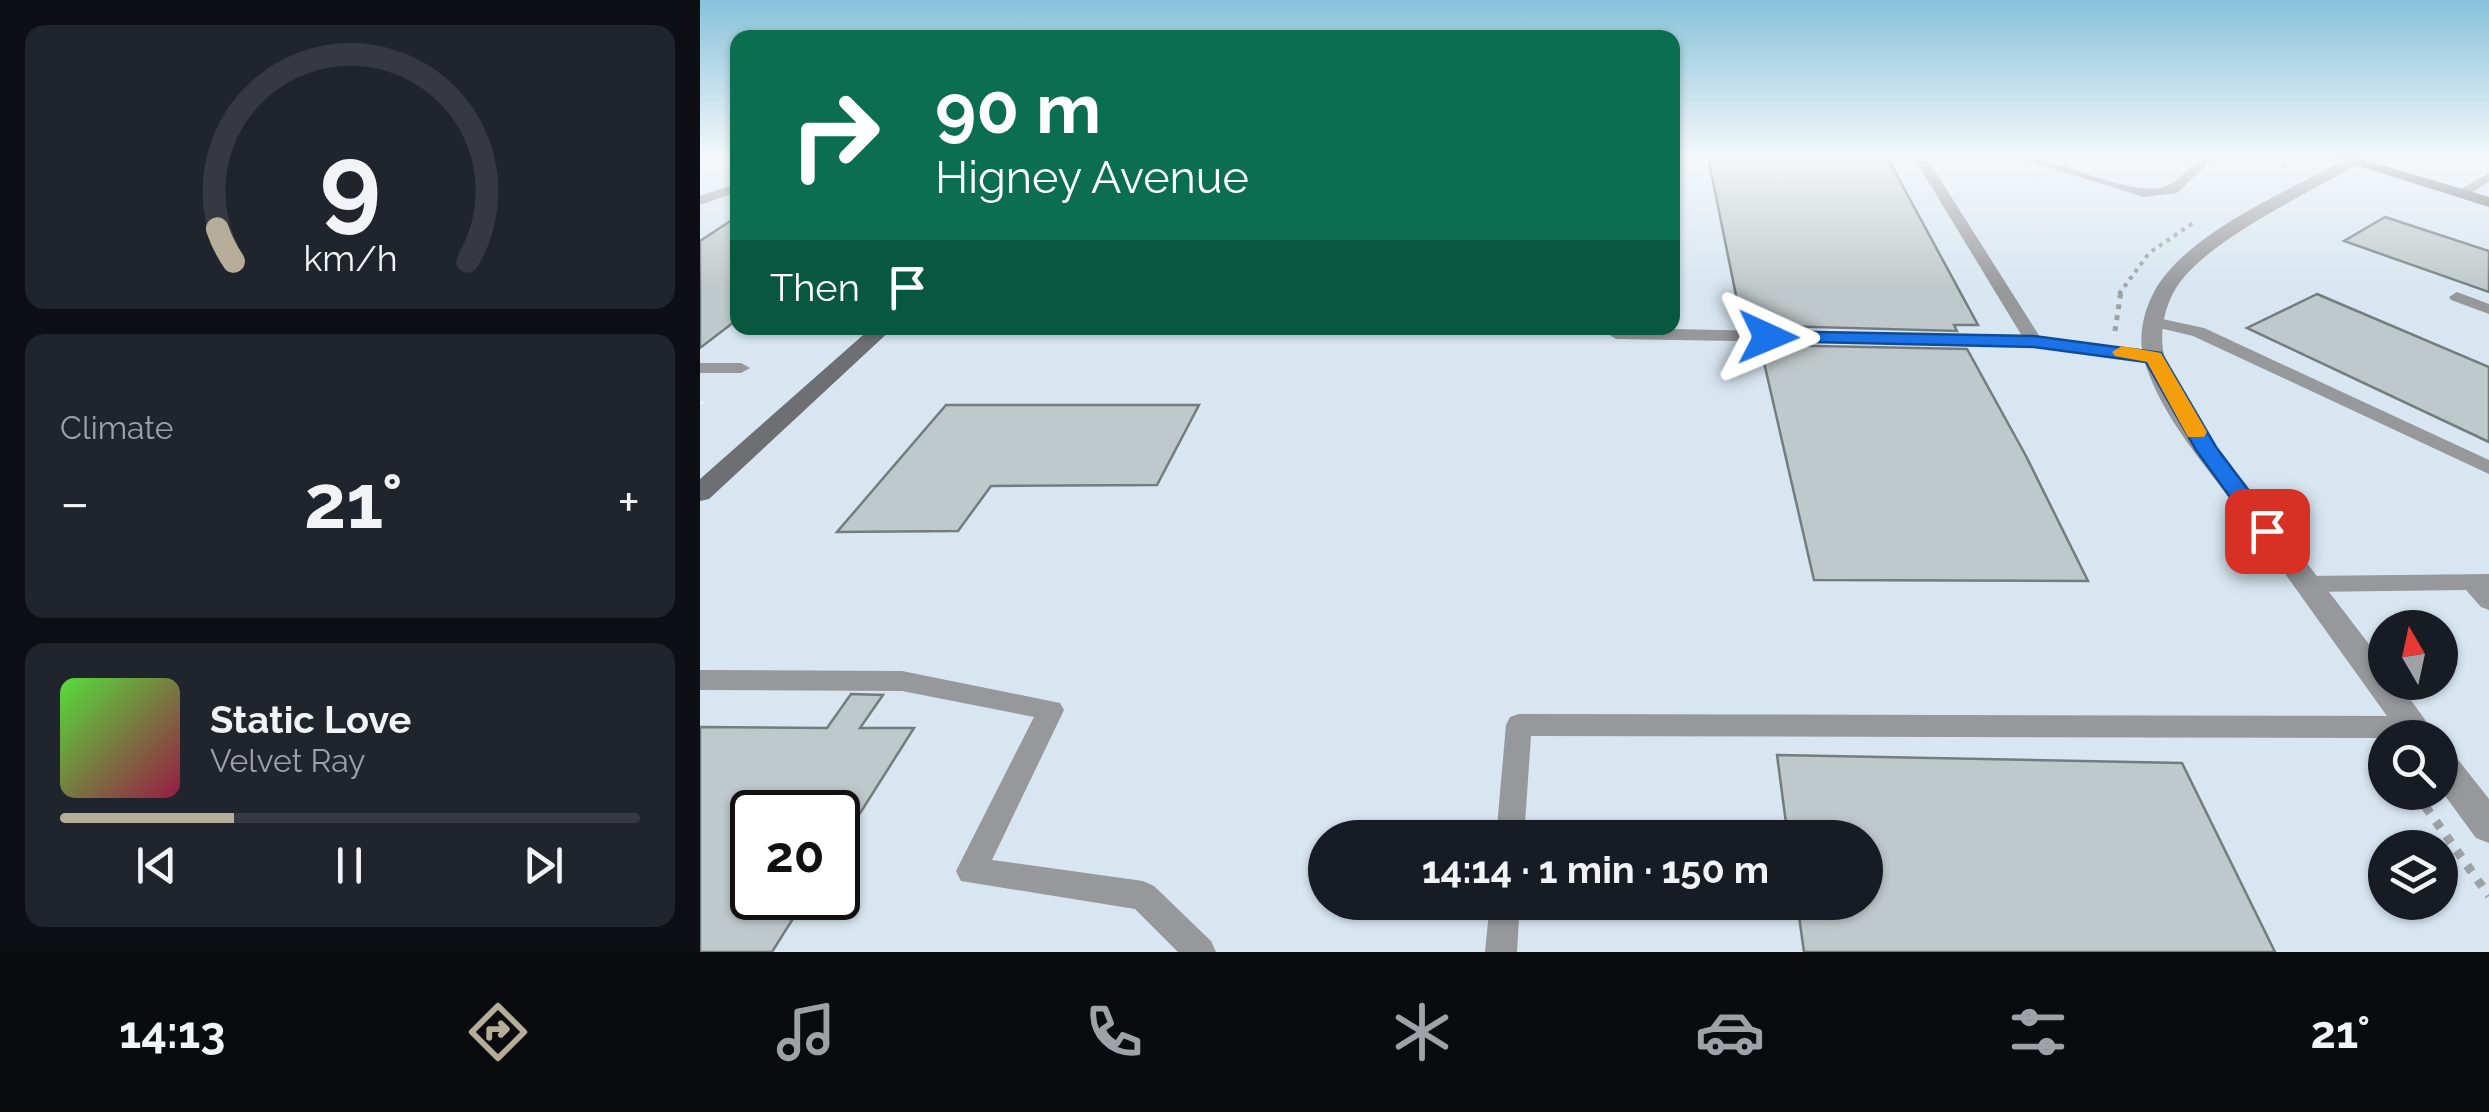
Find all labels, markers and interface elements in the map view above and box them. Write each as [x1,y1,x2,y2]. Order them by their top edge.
text: 90 m [935,67,1101,149]
icon: right [770,70,900,200]
text: 9 [319,121,381,243]
text: Higney Avenue [935,151,1249,204]
text: km/h [303,237,397,279]
icon: arrive [880,260,935,315]
text: Then [770,265,860,310]
position arrow [1716,285,1820,389]
text: Climate [60,409,174,446]
text: 21° [304,457,403,546]
text: − [60,470,90,535]
text: + [617,470,640,535]
pin [2225,489,2310,574]
icon: arrive [2240,504,2295,559]
north arrow [2368,610,2458,700]
map controls [2368,610,2458,920]
text: Static Love [210,697,411,742]
button: search [2368,720,2458,810]
text: Velvet Ray [210,742,365,779]
speed limit sign: 20 [730,790,860,920]
button: layers [2368,830,2458,920]
icon: previous [129,838,184,893]
icon: pause [322,838,377,893]
icon: next [516,838,571,893]
text: 14:14 · 1 min · 150 m [1422,847,1769,892]
icon: directions [463,997,533,1067]
icon: music [771,997,841,1067]
icon: phone [1079,997,1149,1067]
icon: climate [1387,997,1457,1067]
icon: car [1695,997,1765,1067]
icon: filters [2003,997,2073,1067]
text: 14:13 [119,1006,225,1059]
text: 21° [2311,1006,2370,1059]

